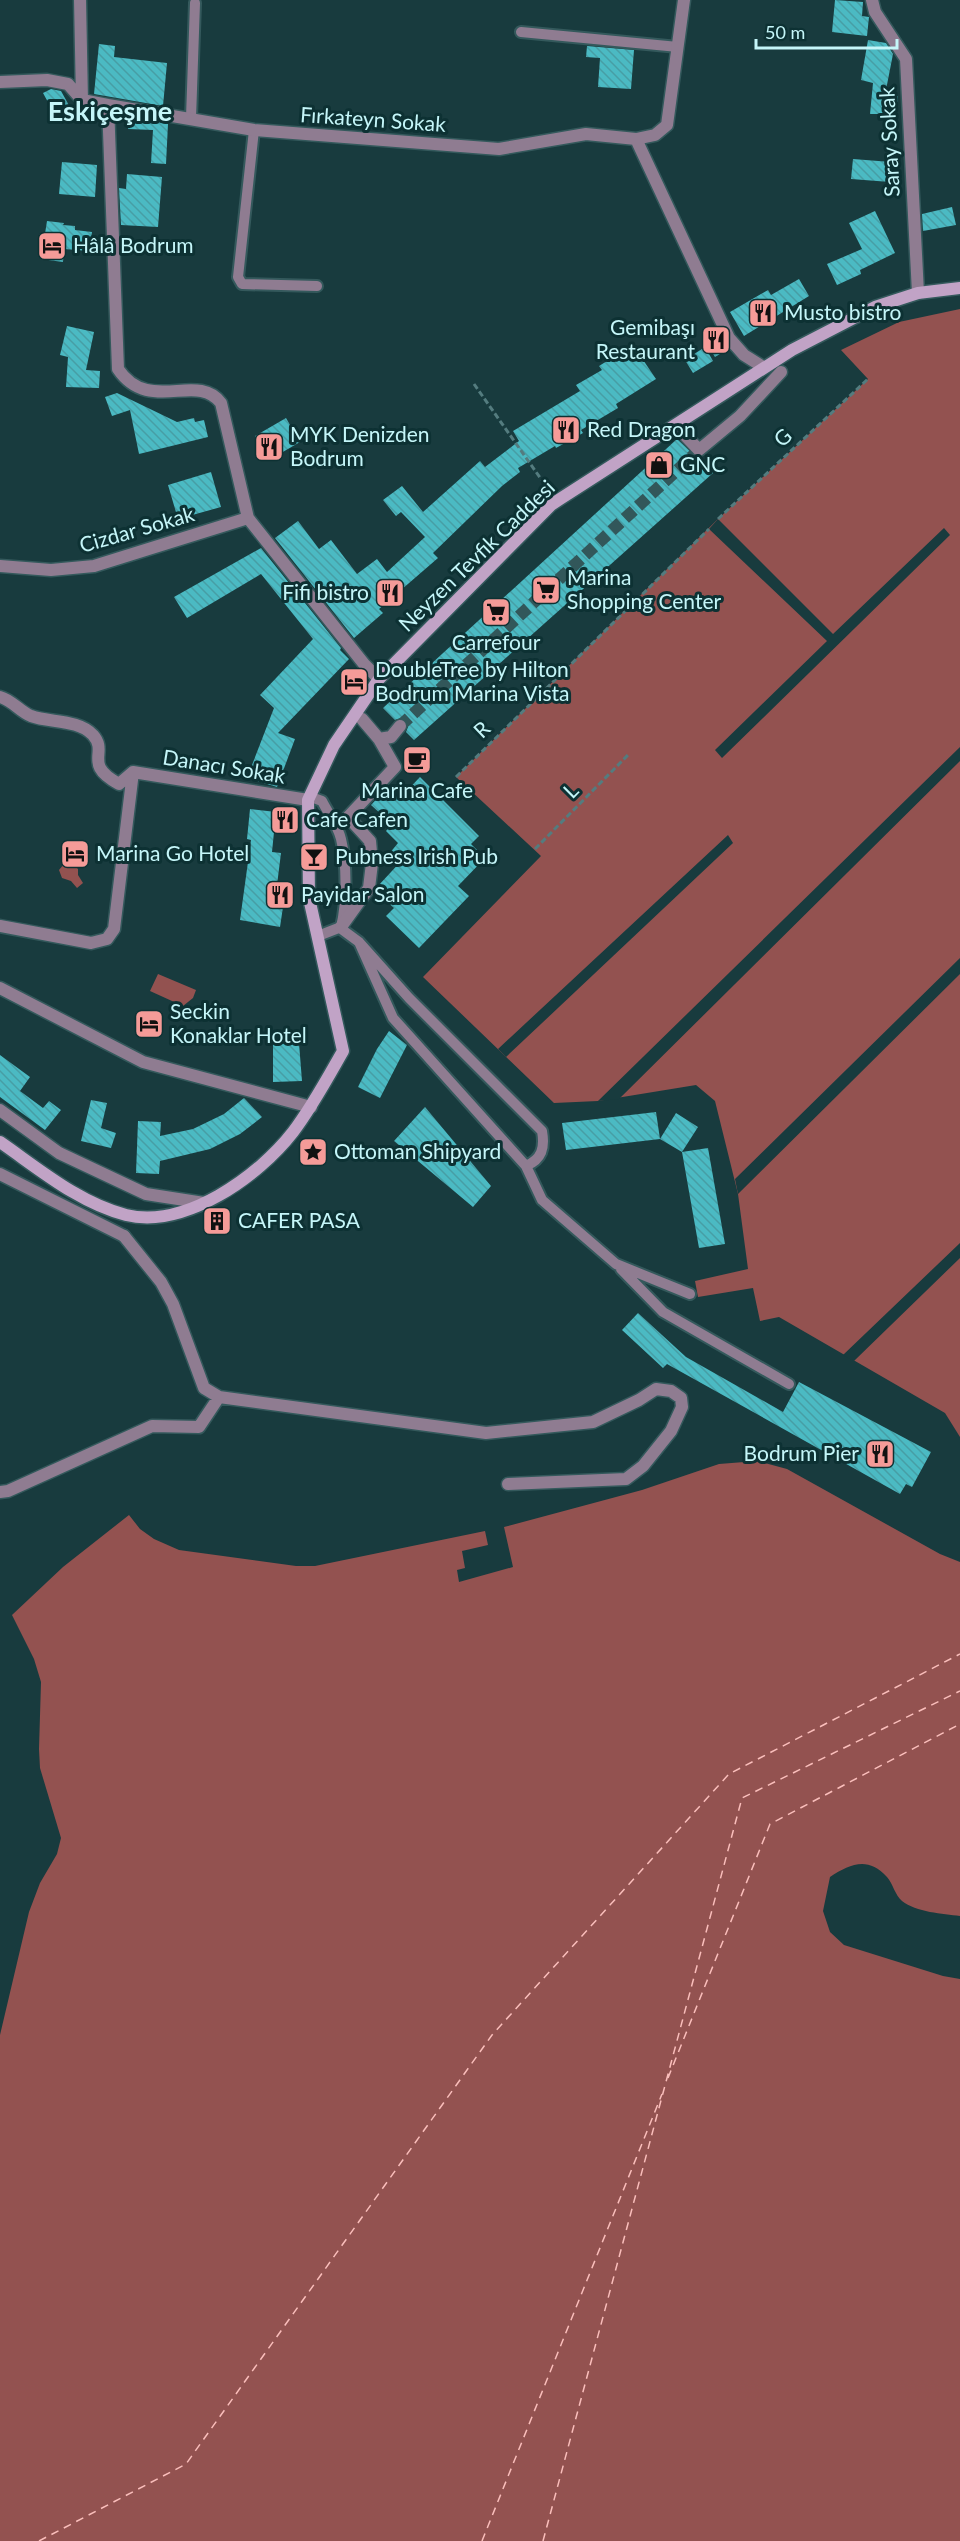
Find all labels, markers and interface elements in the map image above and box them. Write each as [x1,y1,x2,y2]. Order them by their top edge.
scale bar [756,12,897,50]
text: 50 m [765,21,805,43]
street label: Saray Sokak [873,86,904,198]
district label: Eskiçeşme [48,94,172,127]
street label: Fırkateyn Sokak [299,101,447,136]
hotel icon: Hâlâ Bodrum [36,230,68,262]
place label: Hâlâ Bodrum [73,232,194,257]
restaurant icon: Musto bistro [747,297,779,329]
place label: Musto bistro [784,299,902,324]
place label: Gemibaşı Restaurant [596,314,695,363]
restaurant icon: Gemibaşı Restaurant [700,324,732,356]
restaurant icon: Red Dragon [550,414,582,446]
place label: Red Dragon [587,416,696,441]
place label: MYK Denizden Bodrum [290,421,429,470]
street label: G [768,423,796,451]
restaurant icon: MYK Denizden Bodrum [253,431,285,463]
shop icon: GNC [643,449,675,481]
place label: GNC [680,451,725,476]
street label: Neyzen Tevfik Caddesi [393,474,559,636]
street label: Cizdar Sokak [76,500,197,557]
place label: Marina Shopping Center [567,564,721,613]
supermarket icon: Marina Shopping Center [530,574,562,606]
restaurant icon: Fifi bistro [374,577,406,609]
place label: Fifi bistro [282,579,369,604]
supermarket icon: Carrefour [480,596,512,628]
place label: Carrefour [452,629,541,654]
place label: DoubleTree by Hilton Bodrum Marina Vista [375,656,569,705]
hotel icon: DoubleTree by Hilton Bodrum Marina Vista [338,666,370,698]
street label: R [468,715,495,742]
street label: Danacı Sokak [161,743,288,788]
cafe icon: Marina Cafe [401,744,433,776]
place label: Marina Cafe [361,777,473,802]
street label: L [557,777,583,803]
restaurant icon: Cafe Cafen [269,804,301,836]
place label: Cafe Cafen [306,806,408,831]
hotel icon: Marina Go Hotel [59,838,91,870]
place label: Marina Go Hotel [96,840,249,865]
bar icon: Pubness Irish Pub [298,841,330,873]
place label: Pubness Irish Pub [335,843,498,868]
restaurant icon: Payidar Salon [264,879,296,911]
place label: Payidar Salon [301,881,424,906]
place label: Seckin Konaklar Hotel [170,998,307,1047]
hotel icon: Seckin Konaklar Hotel [133,1008,165,1040]
place icon: Ottoman Shipyard [297,1136,329,1168]
place label: Ottoman Shipyard [334,1138,501,1163]
building icon: CAFER PASA [201,1205,233,1237]
place label: CAFER PASA [238,1207,361,1232]
restaurant icon: Bodrum Pier [864,1438,896,1470]
place label: Bodrum Pier [744,1440,859,1465]

